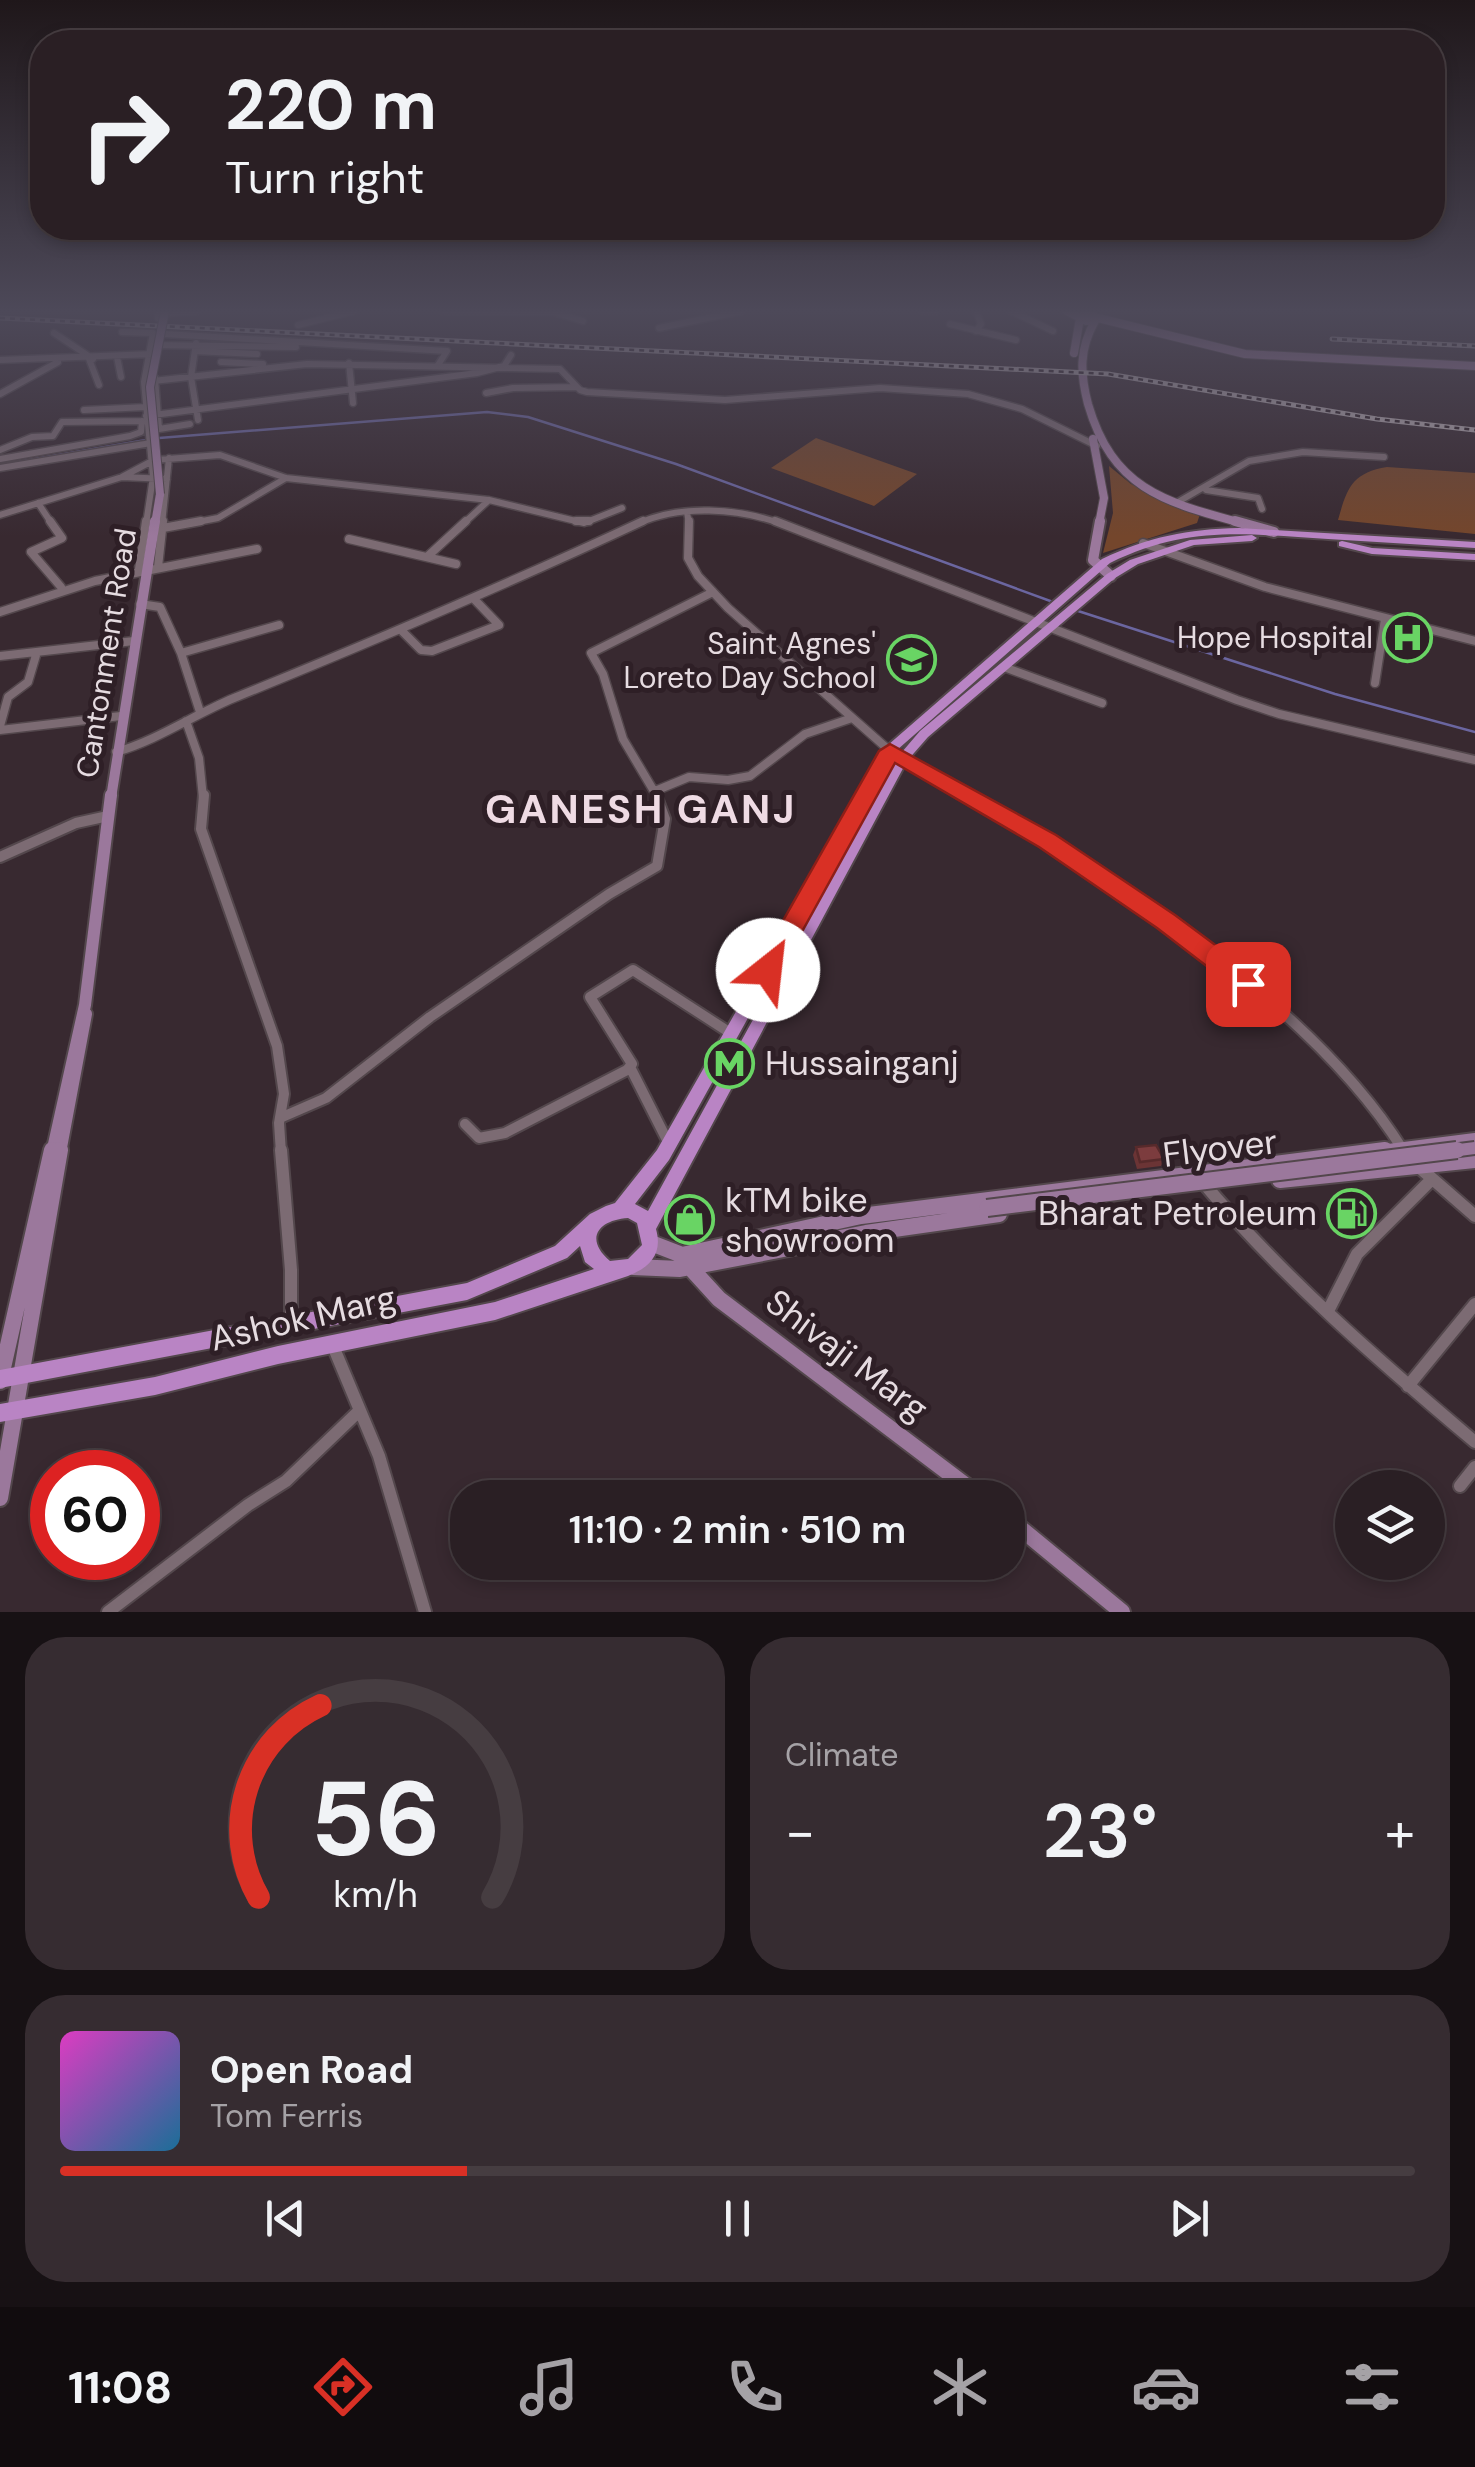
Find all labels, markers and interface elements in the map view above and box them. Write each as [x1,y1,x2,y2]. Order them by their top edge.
text: 220 m [225,60,437,151]
icon: right [60,70,190,200]
text: Turn right [225,148,424,207]
street label: Cantonment Road [67,526,145,780]
hospital icon: Hope Hospital [1382,611,1434,663]
place label: Hope Hospital [1177,618,1373,657]
place label: Saint Agnes' Loreto Day School [624,624,876,697]
school or university icon: Saint Agnes' Loreto Day School [885,634,937,686]
district label: GANESH GANJ [485,783,797,835]
position arrow [716,918,820,1022]
pin [1206,942,1291,1027]
icon: arrive [1221,957,1276,1012]
metro station icon: Hussainganj [704,1037,756,1089]
place label: Hussainganj [765,1040,959,1086]
street label: Flyover [1160,1118,1280,1178]
place label: kTM bike showroom [725,1177,894,1263]
fuel station icon: Bharat Petroleum [1326,1187,1378,1239]
place label: Bharat Petroleum [1038,1190,1317,1236]
shop icon: kTM bike showroom [664,1194,716,1246]
street label: Ashok Marg [206,1274,400,1362]
street label: Shivaji Marg [756,1279,938,1431]
speed limit sign: 60 [30,1450,160,1580]
map controls [1335,1470,1445,1580]
button: layers [1335,1470,1445,1580]
text: 11:10 · 2 min · 510 m [569,1505,906,1555]
text: Climate [785,1734,899,1776]
text: 56 [310,1752,440,1887]
text: 23° [1043,1783,1157,1880]
text: − [785,1796,815,1868]
text: + [1385,1796,1415,1868]
text: km/h [333,1872,417,1918]
text: Open Road [210,2045,413,2095]
text: Tom Ferris [210,2095,363,2137]
icon: previous [258,2191,313,2246]
icon: pause [710,2191,765,2246]
icon: next [1162,2191,1217,2246]
icon: directions [308,2352,378,2422]
icon: music [514,2352,584,2422]
icon: phone [720,2352,790,2422]
icon: climate [925,2352,995,2422]
icon: car [1131,2352,1201,2422]
icon: filters [1337,2352,1407,2422]
text: 11:08 [68,2358,172,2417]

